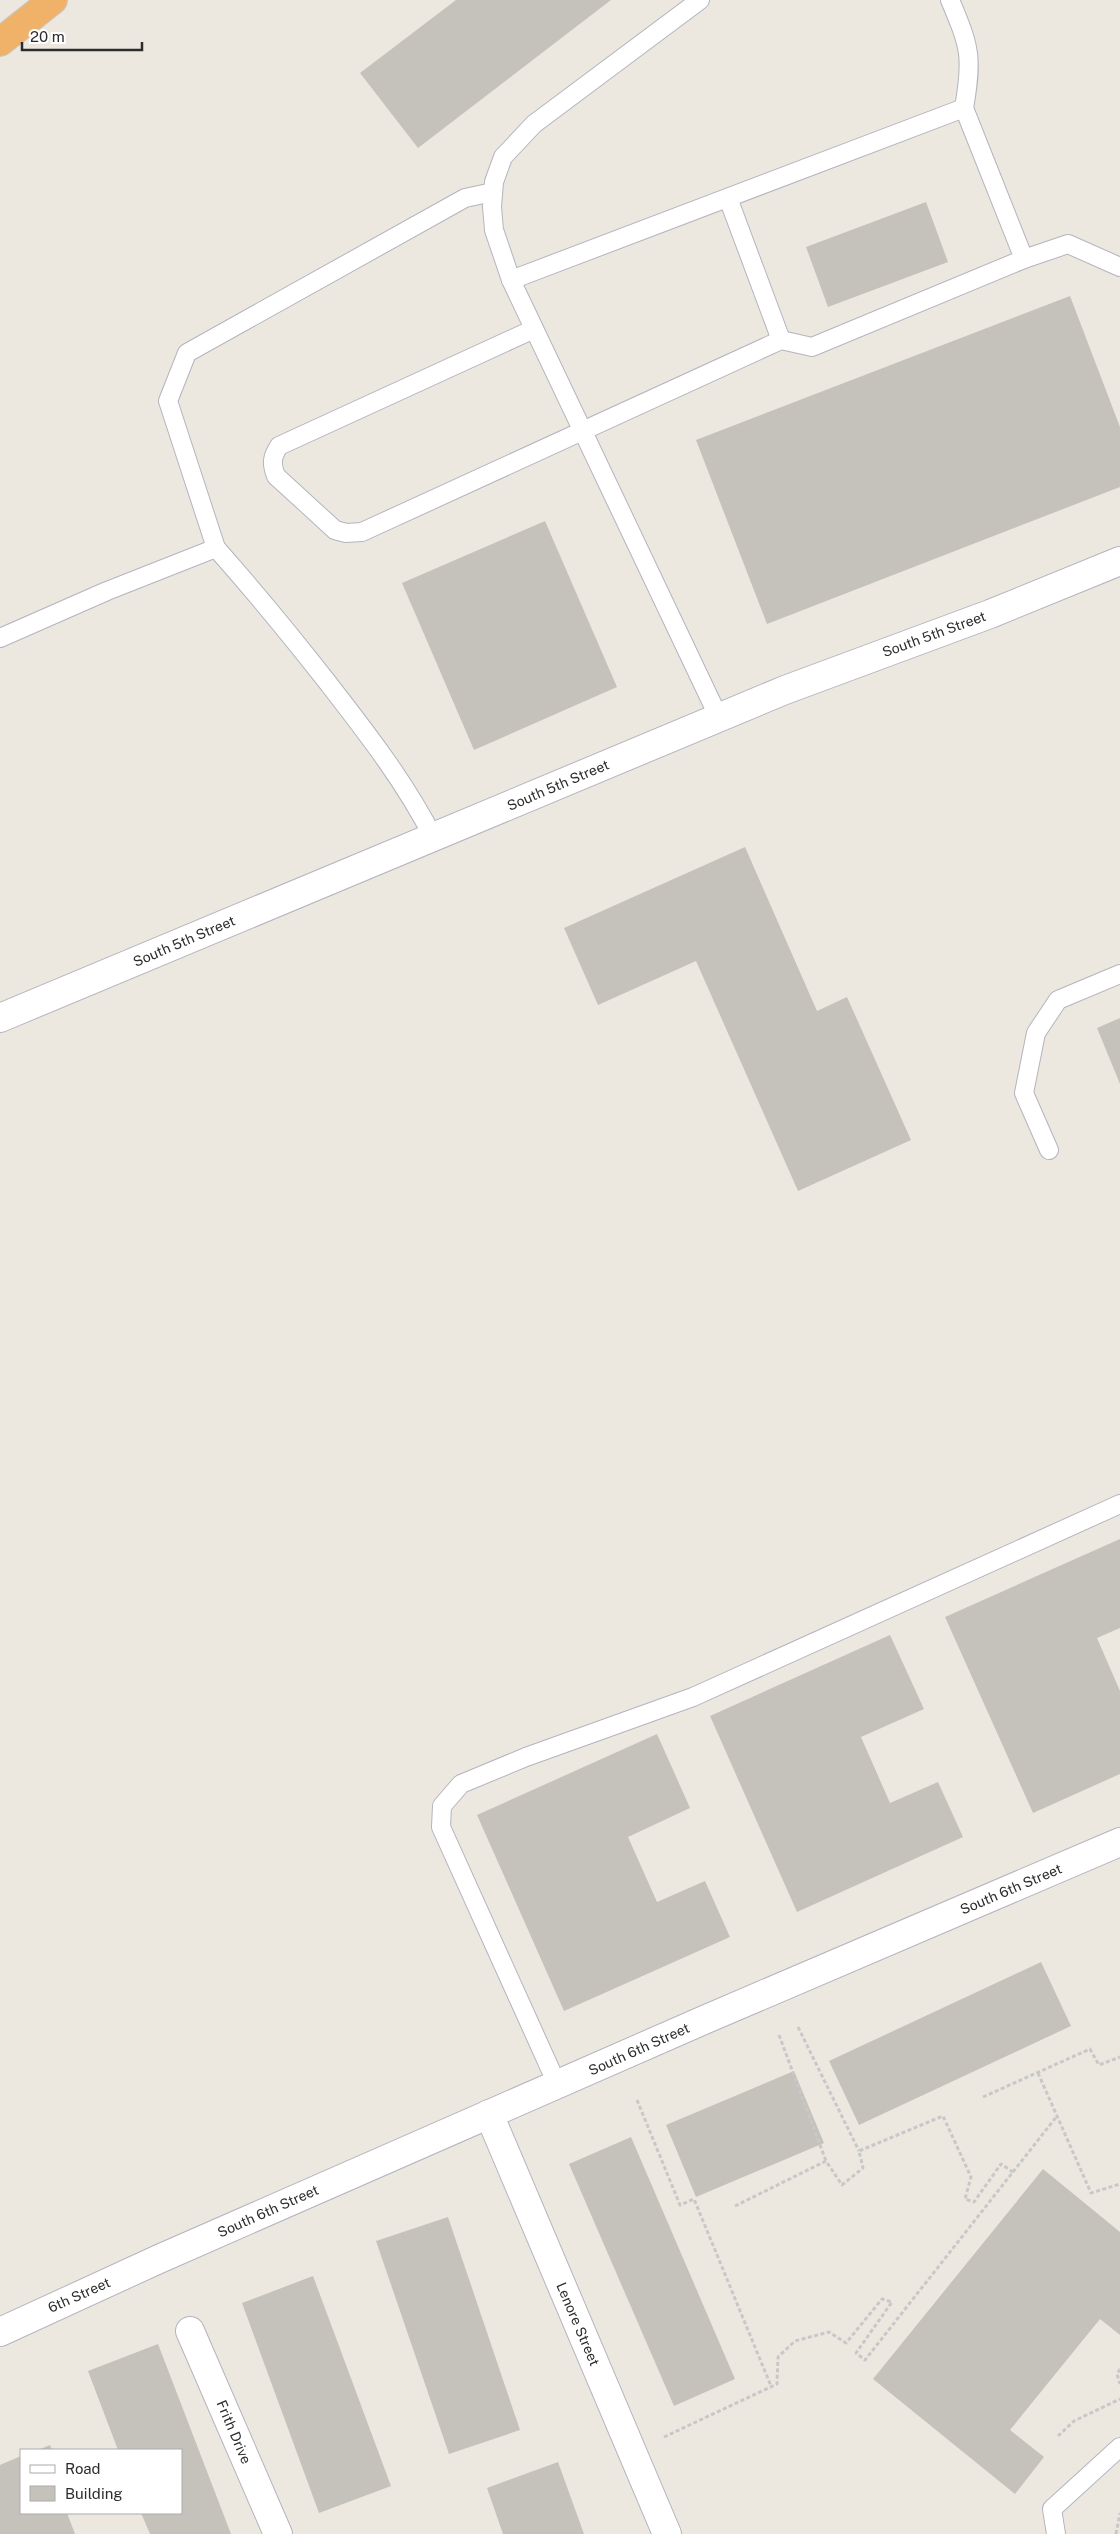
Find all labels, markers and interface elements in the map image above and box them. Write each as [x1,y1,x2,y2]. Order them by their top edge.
scale bar [22,20,142,52]
text: 20 m [30,28,65,45]
street label: South 5th Street [880,608,988,660]
street label: South 5th Street [505,756,611,814]
street label: South 5th Street [131,912,237,970]
street label: South 6th Street [958,1860,1064,1918]
street label: South 6th Street [586,2020,692,2078]
street label: South 6th Street [215,2182,321,2240]
street label: 6th Street [45,2274,113,2316]
street label: Lenore Street [553,2280,603,2368]
street label: Frith Drive [213,2398,255,2466]
legend [20,2449,182,2514]
text: Road [65,2460,101,2477]
text: Building [65,2485,123,2502]

